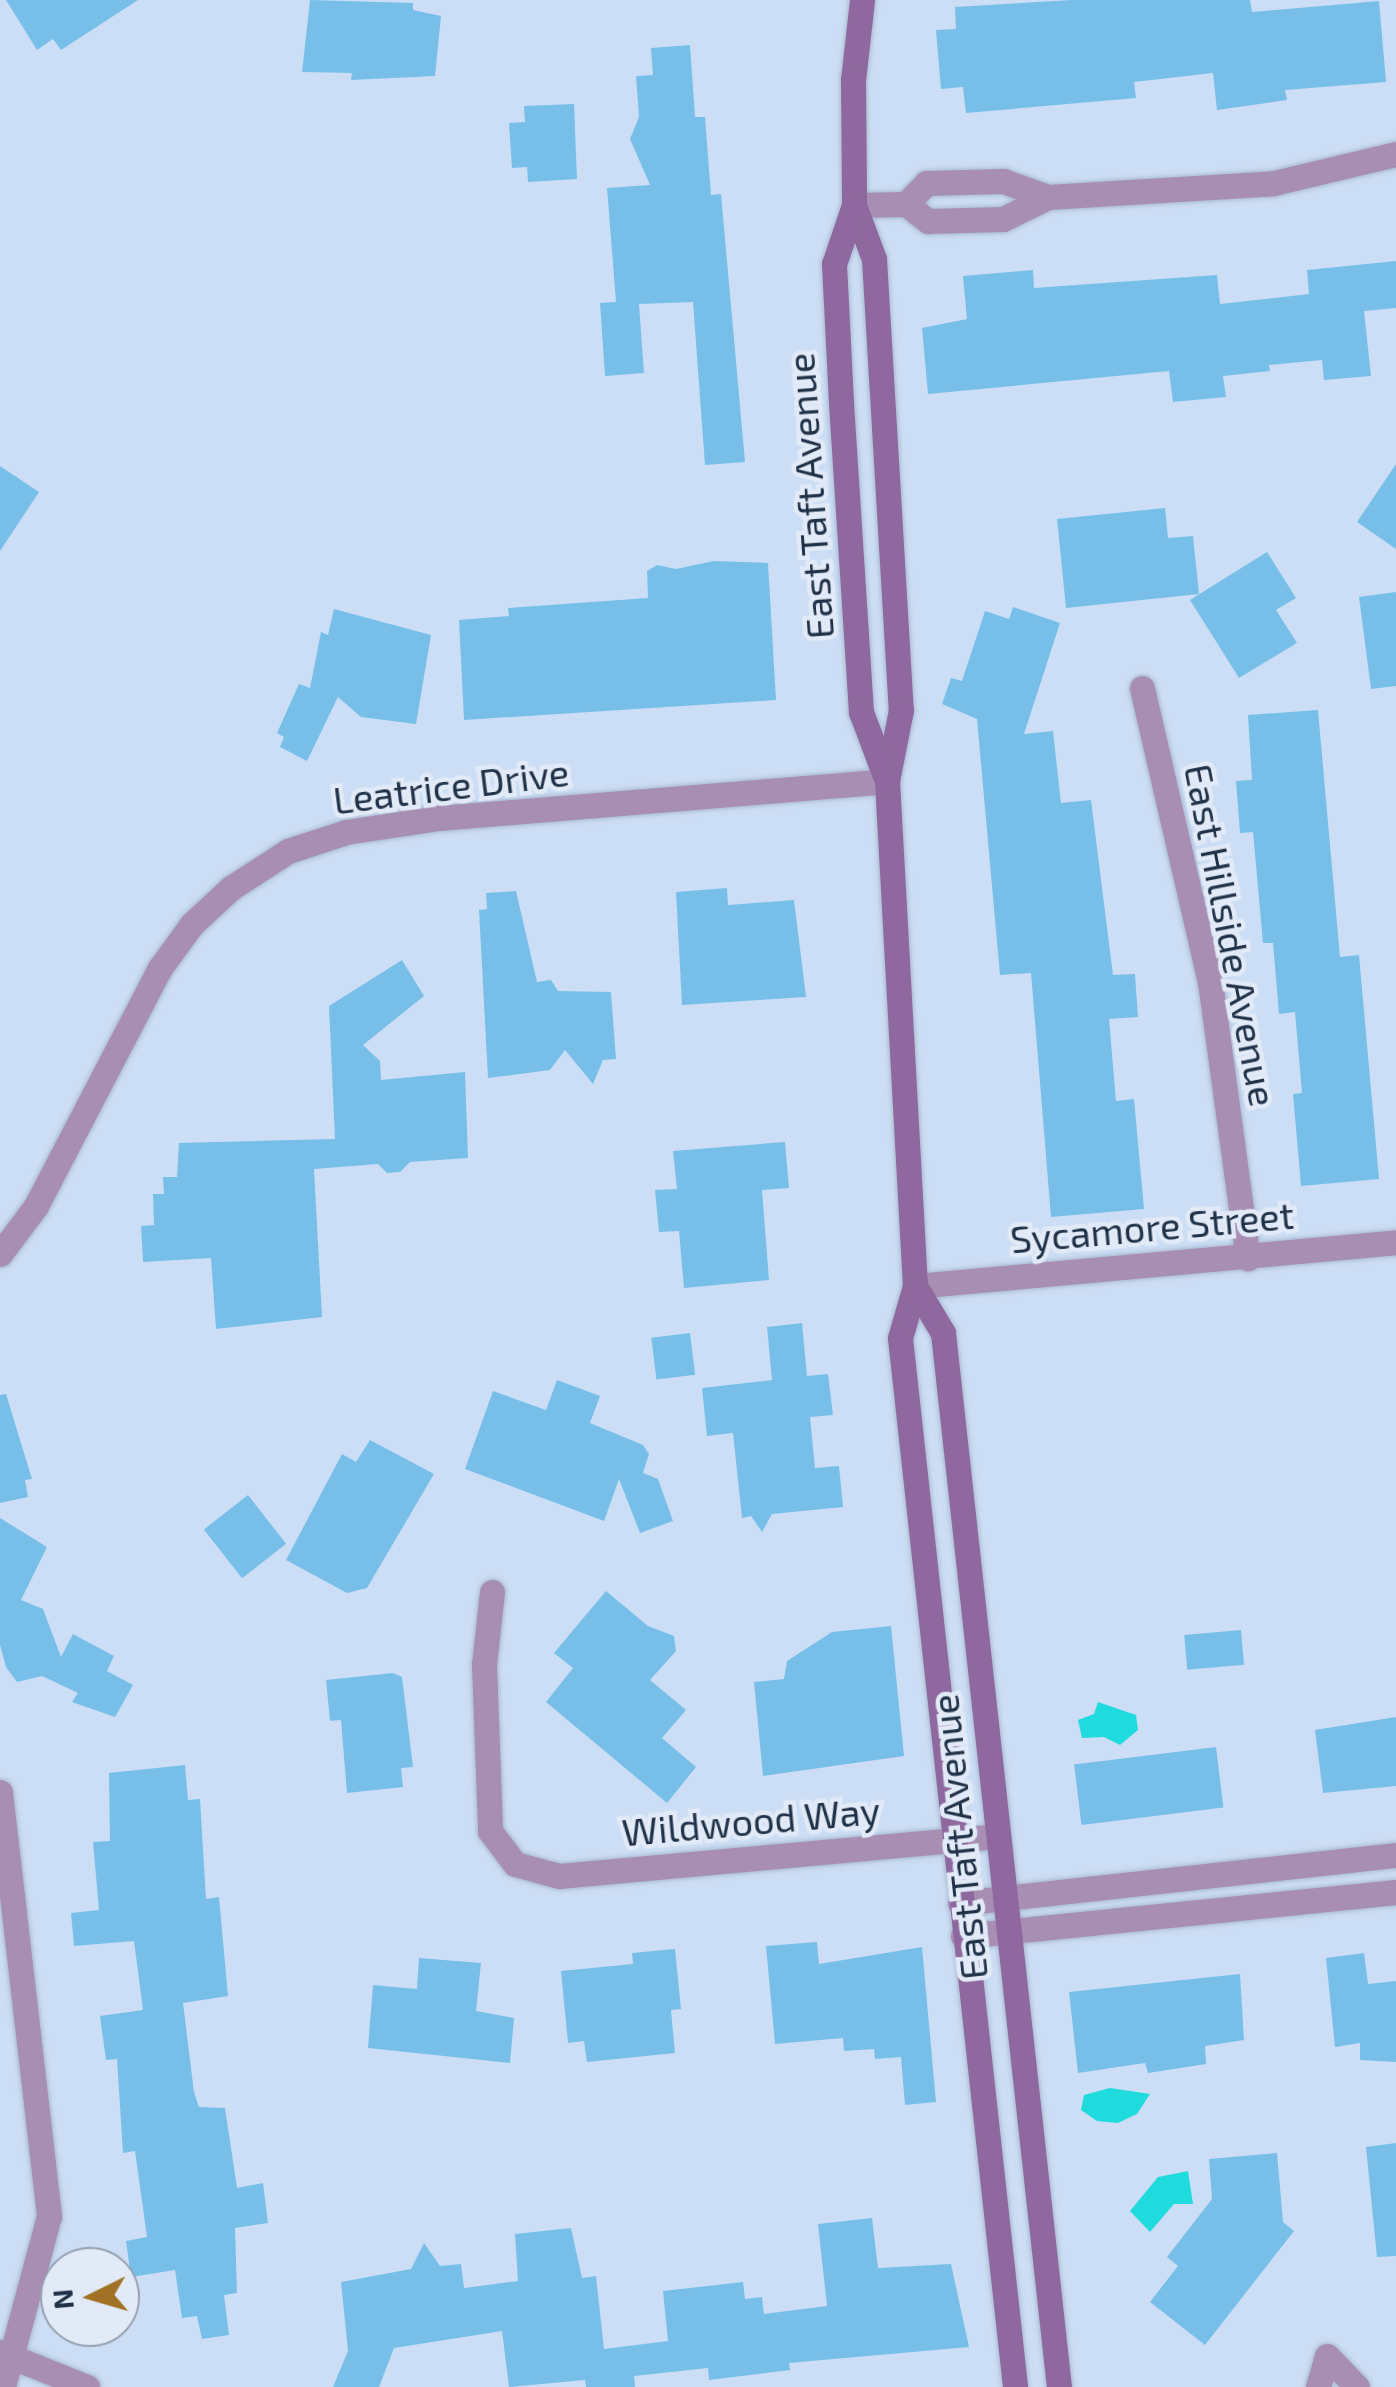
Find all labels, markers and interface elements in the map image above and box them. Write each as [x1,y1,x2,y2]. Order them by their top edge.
street label: East Taft Avenue [777,351,843,641]
street label: Leatrice Drive [330,749,572,823]
street label: East Hillside Avenue [1175,760,1287,1110]
street label: Sycamore Street [1008,1192,1296,1262]
street label: East Taft Avenue [921,1691,997,1983]
street label: Wildwood Way [620,1787,882,1855]
north arrow [40,2247,140,2347]
text: N [44,2288,80,2311]

